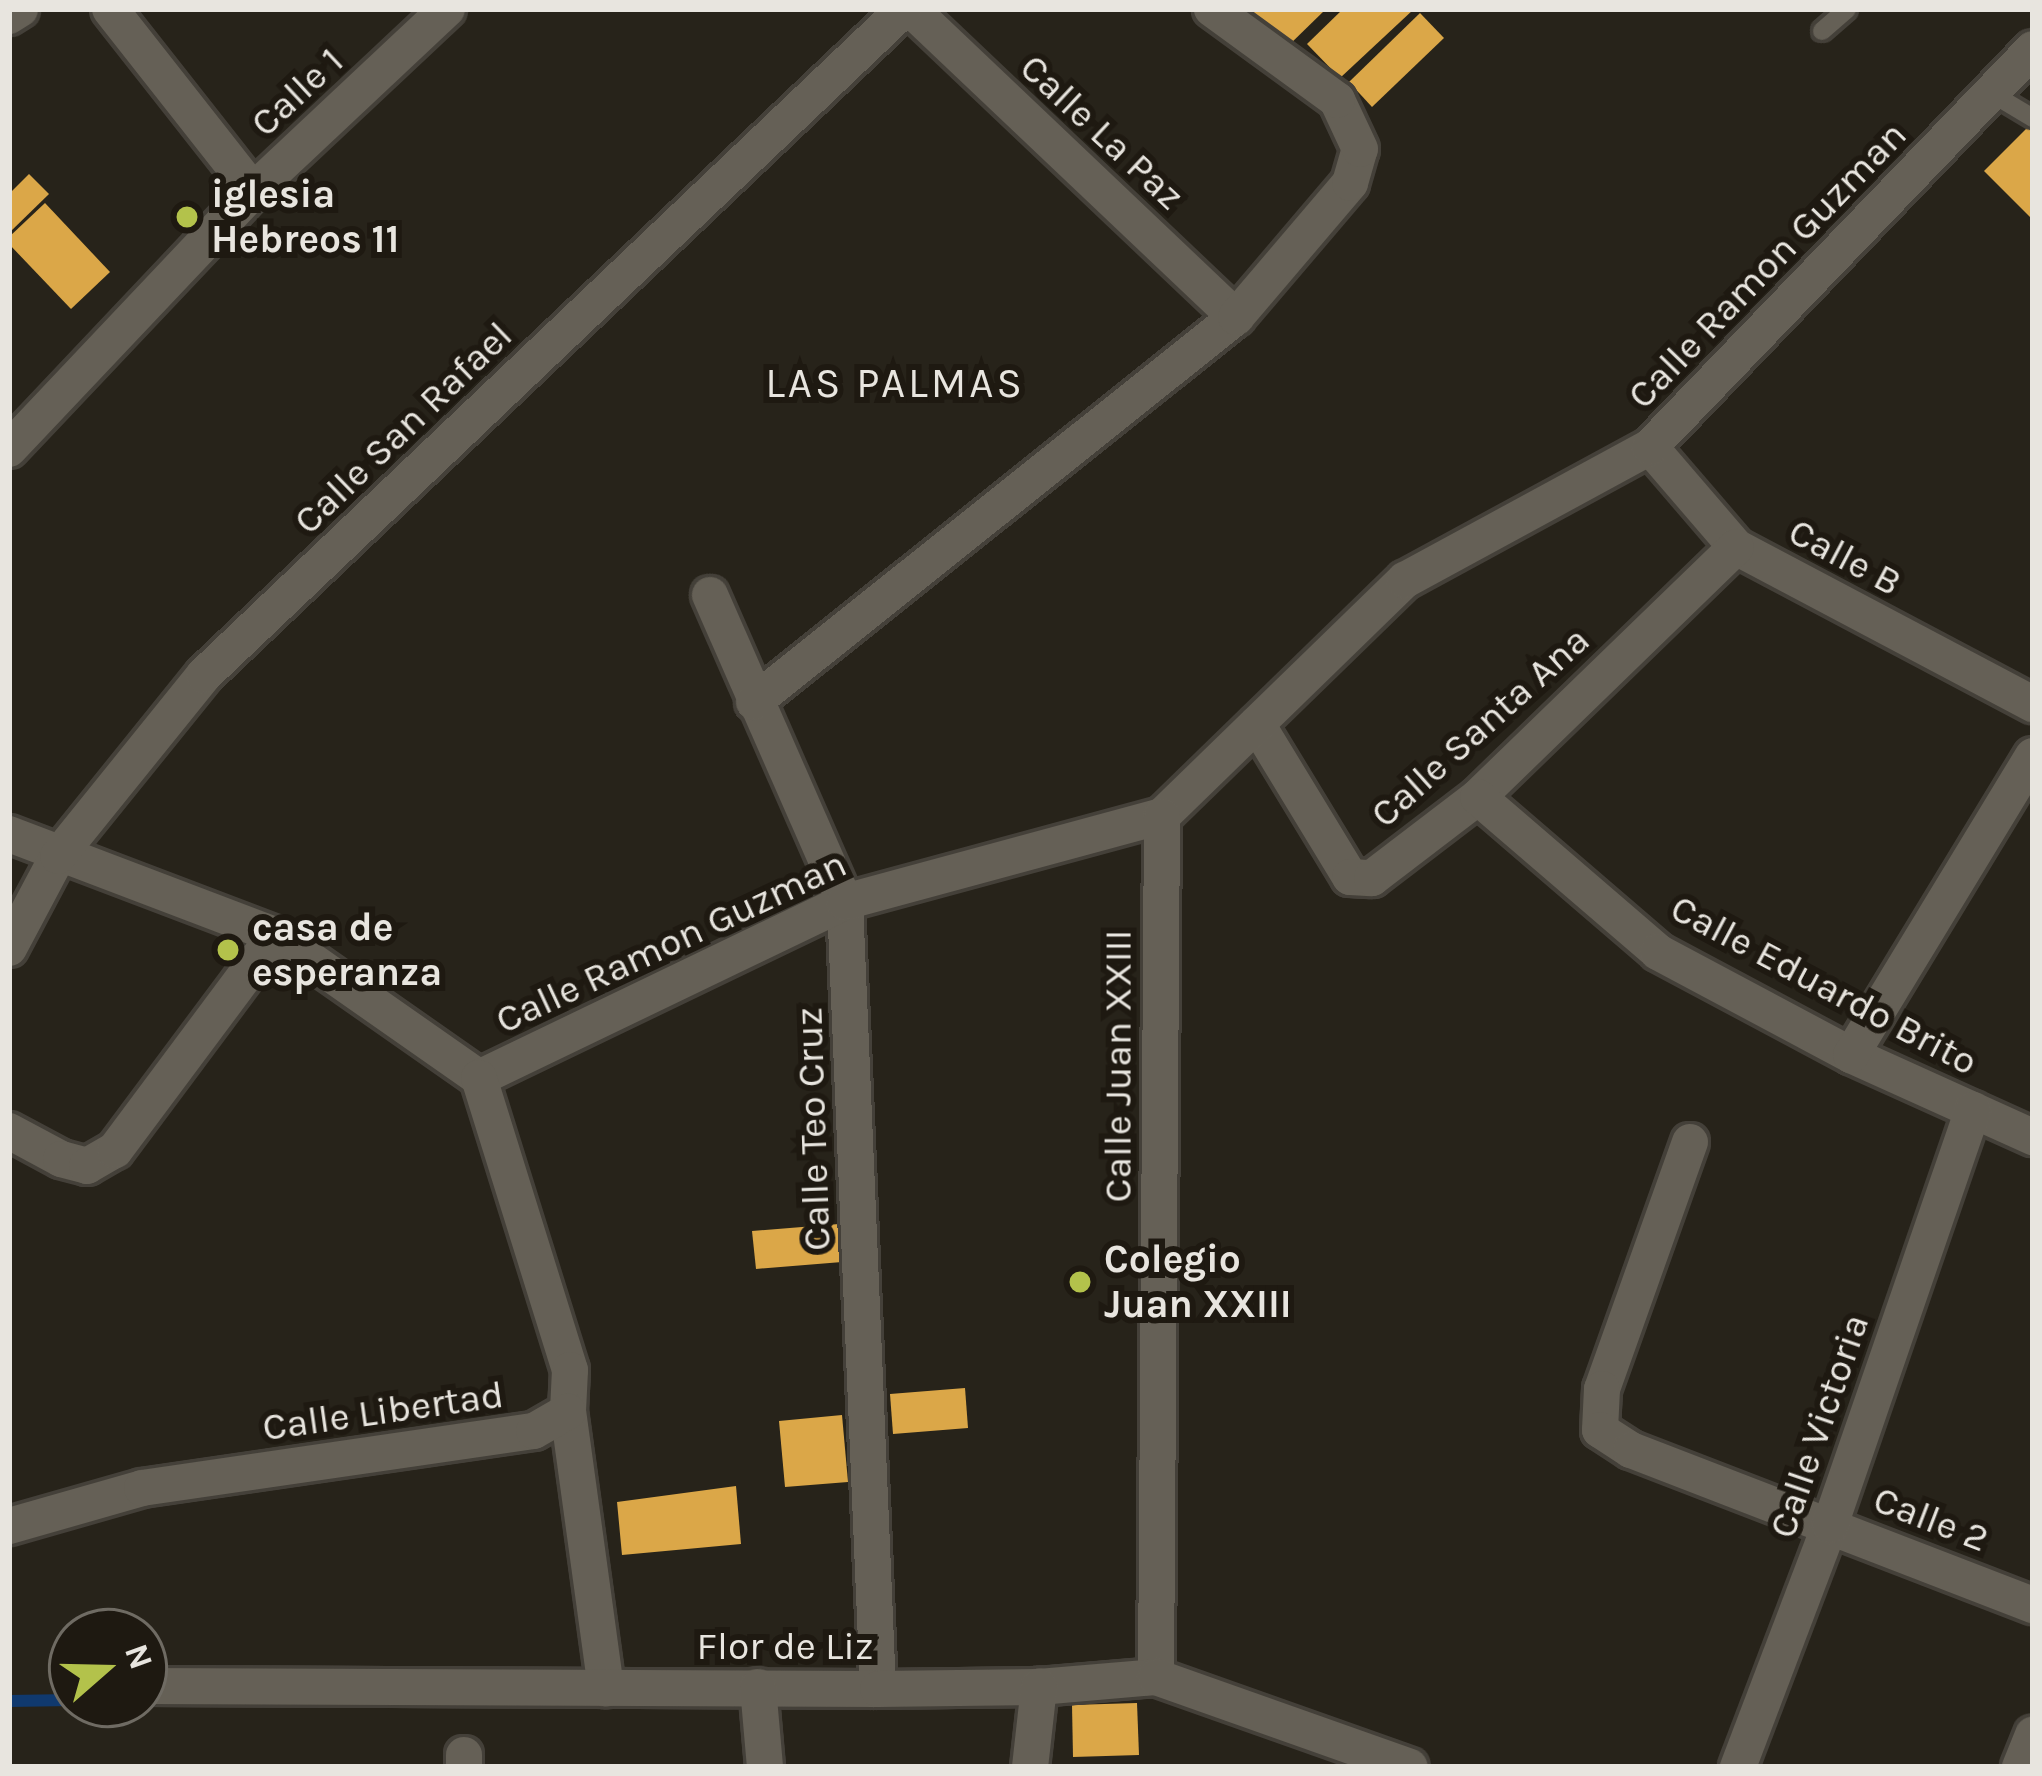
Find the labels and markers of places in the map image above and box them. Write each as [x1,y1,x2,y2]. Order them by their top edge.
place label: iglesia Hebreos 11 [211,172,399,263]
marker: iglesia Hebreos 11 [174,204,200,230]
place label: casa de esperanza [252,905,442,996]
marker: casa de esperanza [215,937,241,963]
place label: Colegio Juan XXIII [1104,1237,1292,1328]
marker: Colegio Juan XXIII [1067,1269,1093,1295]

